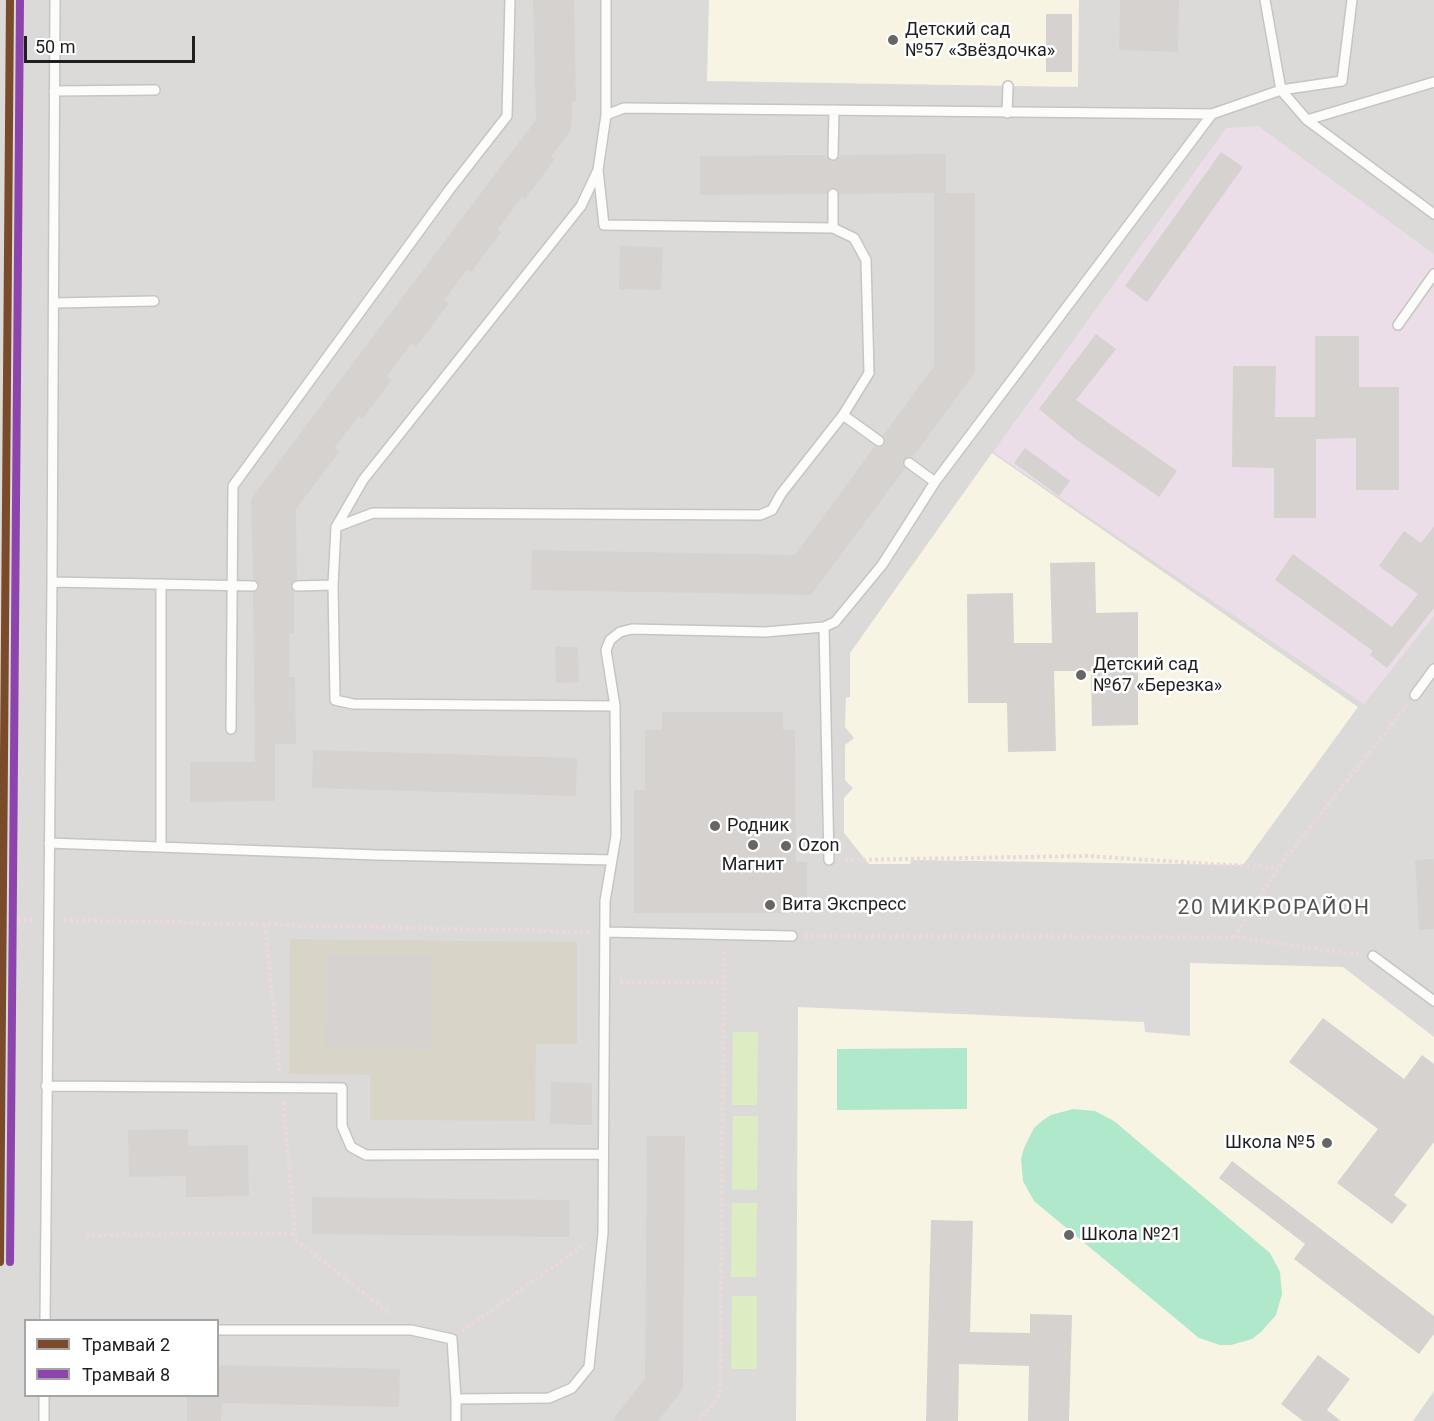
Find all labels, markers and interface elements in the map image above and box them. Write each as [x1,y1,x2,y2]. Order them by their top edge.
place label: Детский сад №57 «Звёздочка» [905,19,1055,62]
scale bar [27,24,198,62]
marker: Детский сад №57 «Звёздочка» [886,33,900,47]
text: 50 m [35,36,75,57]
place label: Детский сад №67 «Березка» [1093,654,1222,696]
marker: Детский сад №67 «Березка» [1074,668,1088,682]
place label: Родник [727,815,789,837]
marker: Родник [708,819,722,833]
place label: Ozon [798,835,839,857]
marker: Магнит [746,838,760,852]
marker: Ozon [779,839,793,853]
place label: Магнит [722,854,784,876]
place label: Вита Экспресс [782,894,906,916]
district label: 20 МИКРОРАЙОН [1178,896,1370,922]
marker: Вита Экспресс [763,898,777,912]
place label: Школа №5 [1225,1132,1315,1154]
marker: Школа №5 [1320,1136,1334,1150]
place label: Школа №21 [1081,1224,1181,1246]
marker: Школа №21 [1062,1228,1076,1242]
legend [24,1319,219,1397]
text: Трамвай 2 [82,1334,170,1355]
text: Трамвай 8 [82,1364,170,1385]

